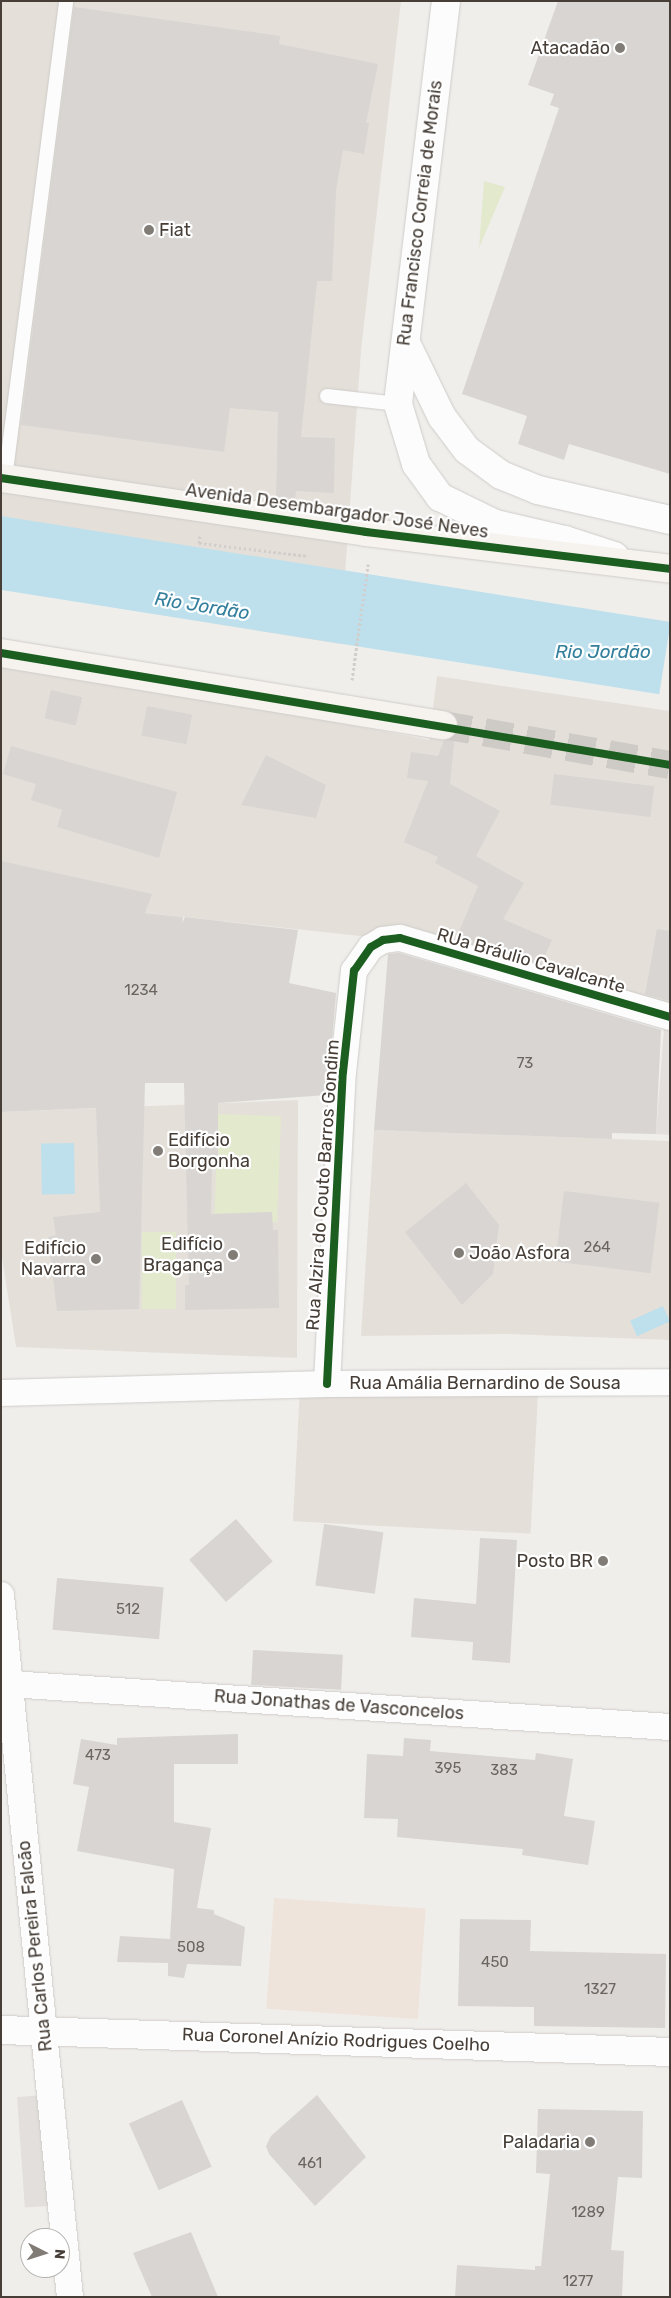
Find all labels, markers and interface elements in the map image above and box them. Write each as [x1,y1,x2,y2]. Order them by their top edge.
place label: Atacadão [531,37,610,59]
marker: Atacadão [614,42,626,54]
street label: Rua Francisco Correia de Morais [393,79,447,347]
place label: Fiat [159,219,191,241]
marker: Fiat [143,224,155,236]
street label: Avenida Desembargador José Neves [184,479,490,543]
water label: Rio Jordão [153,587,251,625]
water label: Rio Jordão [555,641,651,663]
street label: RUa Bráulio Cavalcante [434,924,628,998]
house number: 1234 [124,982,158,1000]
street label: Rua Alzira do Couto Barros Gondim [302,1038,344,1332]
house number: 73 [517,1055,533,1073]
place label: Edifício Borgonha [168,1130,250,1172]
marker: Edifício Borgonha [152,1145,164,1157]
place label: Edifício Bragança [143,1234,223,1276]
place label: Edifício Navarra [21,1238,86,1280]
house number: 264 [583,1239,611,1257]
place label: João Asfora [469,1242,570,1264]
marker: João Asfora [453,1247,465,1259]
marker: Edifício Bragança [227,1249,239,1261]
marker: Edifício Navarra [90,1253,102,1265]
street label: Rua Amália Bernardino de Sousa [349,1372,621,1394]
place label: Posto BR [516,1550,593,1572]
marker: Posto BR [597,1555,609,1567]
house number: 512 [116,1601,140,1619]
street label: Rua Jonathas de Vasconcelos [213,1685,465,1725]
house number: 473 [85,1747,111,1765]
house number: 395 [435,1760,461,1778]
house number: 383 [490,1762,518,1780]
street label: Rua Carlos Pereira Falcão [13,1839,57,2053]
house number: 508 [177,1939,205,1957]
house number: 450 [481,1954,509,1972]
house number: 1327 [584,1981,616,1999]
street label: Rua Coronel Anízio Rodrigues Coelho [181,2024,491,2056]
place label: Paladaria [503,2131,580,2153]
marker: Paladaria [584,2136,596,2148]
house number: 461 [298,2155,322,2173]
house number: 1289 [571,2204,605,2222]
north arrow [20,2228,70,2278]
text: N [51,2248,68,2260]
house number: 1277 [563,2273,593,2291]

